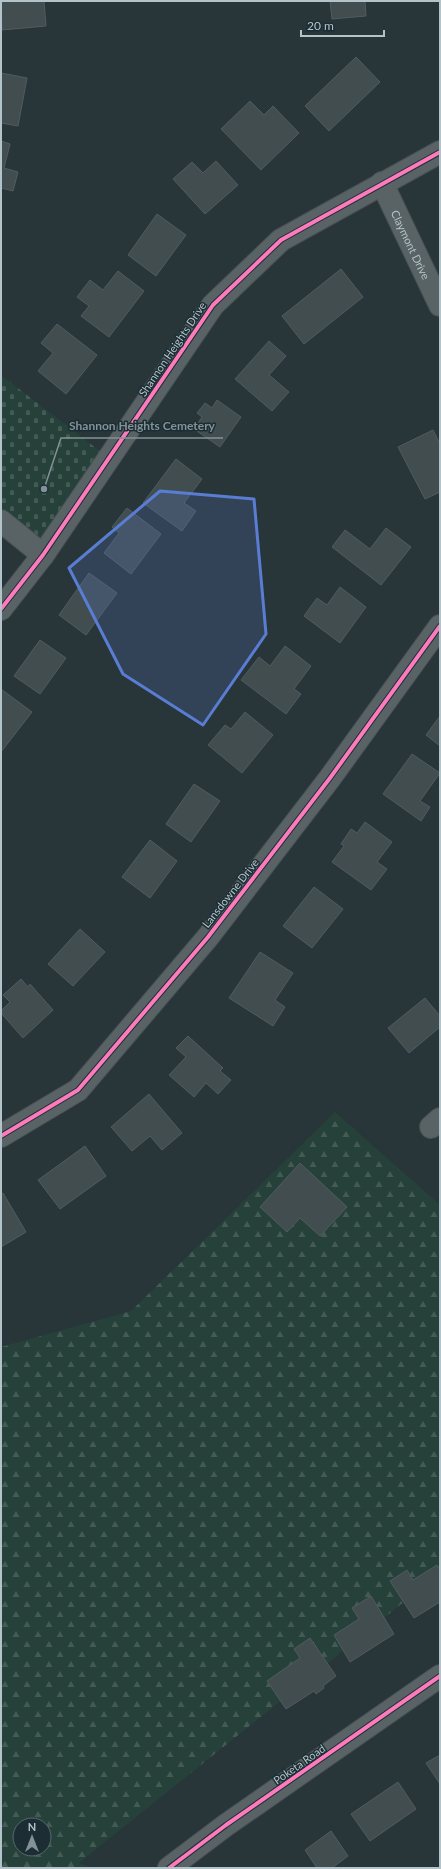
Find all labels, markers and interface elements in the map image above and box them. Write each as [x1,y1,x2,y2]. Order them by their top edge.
scale bar [301,12,384,38]
text: 20 m [307,18,334,33]
street label: Claymont Drive [389,208,433,281]
street label: Shannon Heights Drive [136,299,209,399]
callout: Shannon Heights Cemetery [61,414,223,438]
text: Shannon Heights Cemetery [69,418,216,433]
street label: Lansdowne Drive [199,856,261,930]
street label: Poketa Road [271,1741,327,1787]
north arrow [12,1817,52,1857]
text: N [28,1820,36,1833]

